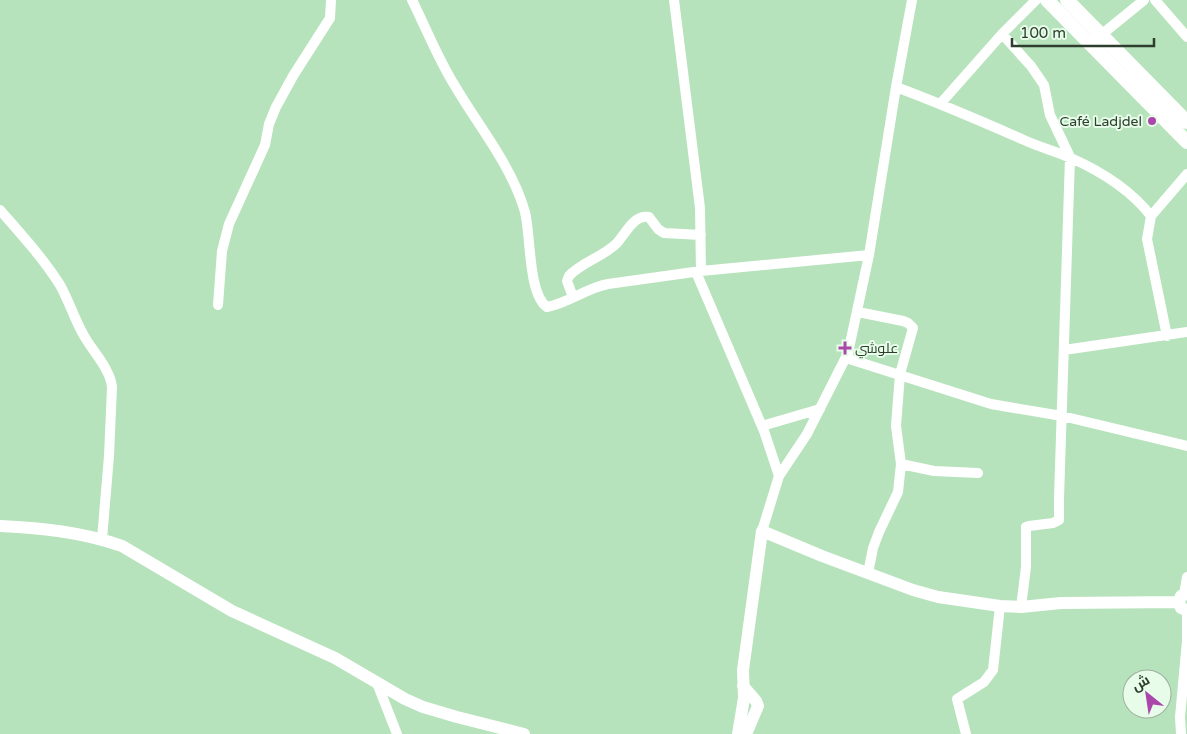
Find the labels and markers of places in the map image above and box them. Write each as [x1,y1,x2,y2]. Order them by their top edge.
place label: Café Ladjdel [1060,113,1142,130]
marker: Café Ladjdel [1146,115,1158,127]
place label: علوشي [855,340,898,359]
marker: علوشي [839,342,851,354]

